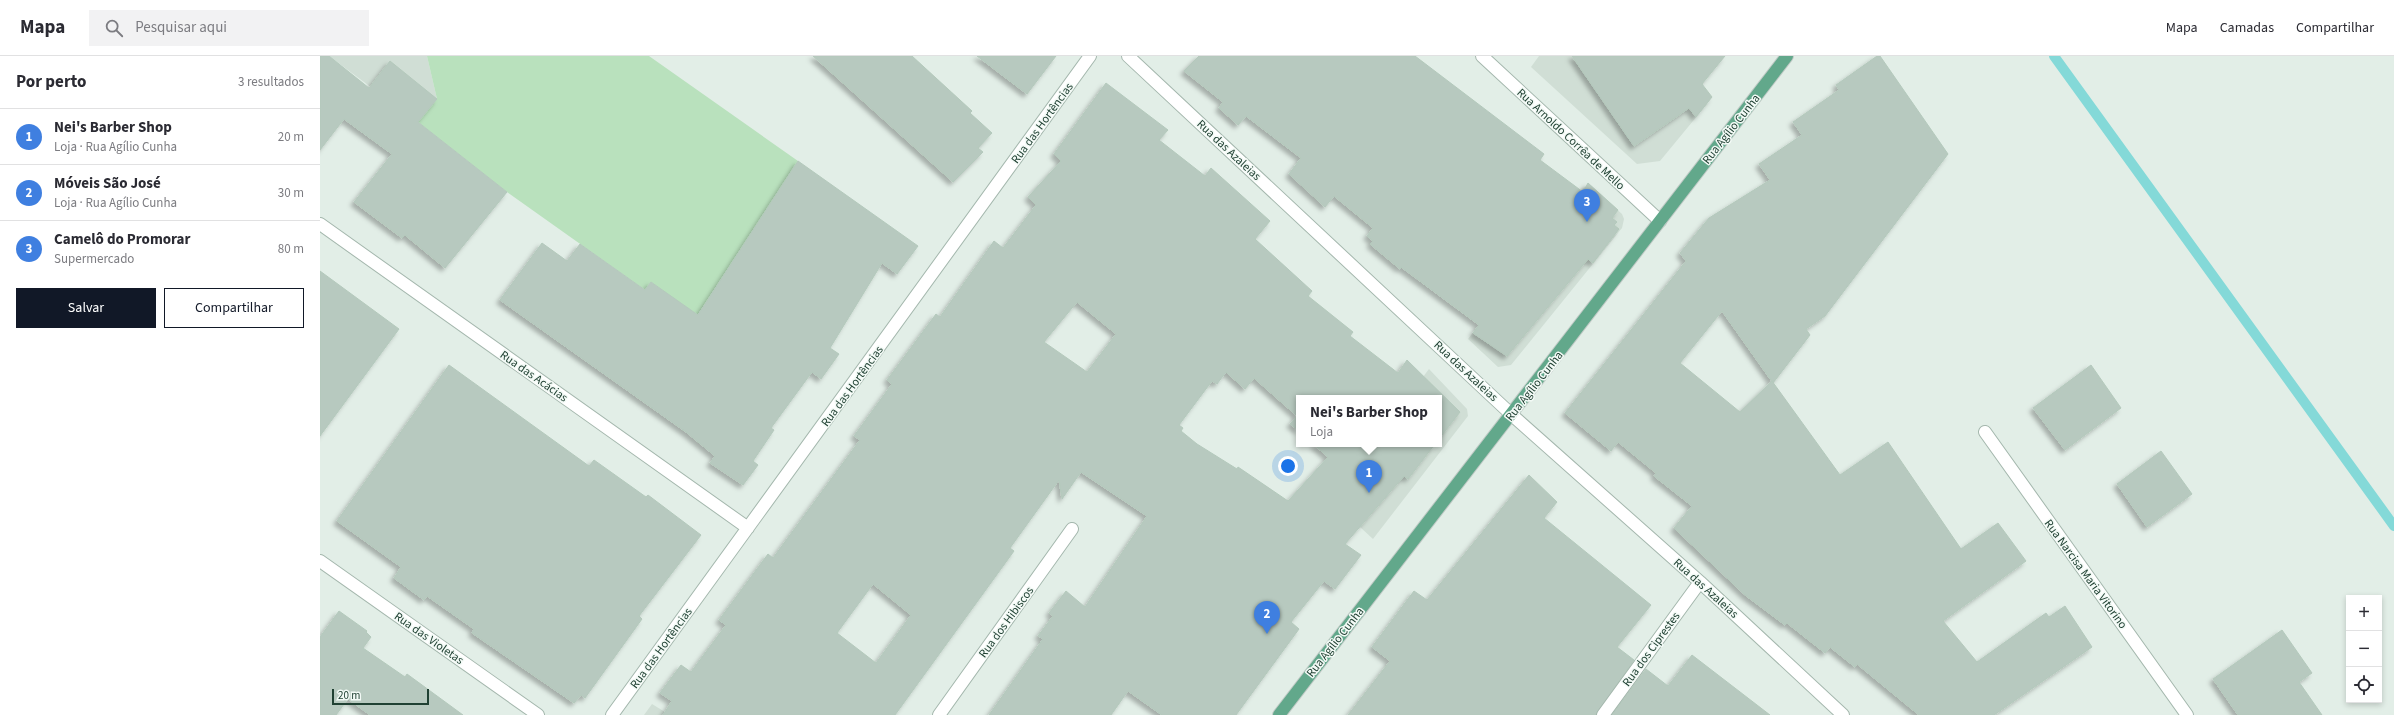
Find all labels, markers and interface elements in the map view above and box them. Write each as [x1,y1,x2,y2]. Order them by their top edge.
search box [89,10,369,46]
text: Mapa [20,14,65,41]
icon: search [103,17,125,39]
text: Pesquisar aqui [135,17,227,38]
text: Mapa [2166,18,2198,38]
text: Camadas [2220,18,2274,38]
text: Compartilhar [2296,18,2374,38]
text: Por perto [16,70,86,94]
text: 3 resultados [238,73,304,91]
street label: Rua das Hortências [1007,79,1078,167]
street label: Rua Arnoldo Corrêa de Mello [1513,85,1628,194]
street label: Rua Agílio Cunha [1699,91,1764,168]
street label: Rua das Azaleias [1193,116,1265,185]
text: Nei's Barber Shop [54,117,172,138]
text: 1 [26,128,32,146]
text: 20 m [278,128,304,146]
text: Loja · Rua Agílio Cunha [54,138,177,156]
text: Móveis São José [54,173,161,194]
text: 2 [26,184,32,202]
text: 30 m [278,184,304,202]
pin: 3 [1574,189,1600,222]
text: Loja · Rua Agílio Cunha [54,194,177,212]
text: Camelô do Promorar [54,229,190,250]
text: 3 [26,240,32,258]
text: 80 m [278,240,304,258]
text: Supermercado [54,250,134,268]
button: Salvar [16,288,156,328]
button: Compartilhar [164,288,304,328]
street label: Rua das Azaleias [1430,337,1502,406]
street label: Rua das Hortências [817,342,888,430]
street label: Rua das Acácias [496,347,571,406]
street label: Rua Agílio Cunha [1502,348,1567,425]
popup [1296,395,1442,447]
text: Nei's Barber Shop [1310,402,1428,423]
text: Loja [1310,423,1333,441]
your location [1278,456,1298,476]
pin: 1 [1356,460,1382,493]
street label: Rua Narcisa Maria Vitorino [2040,516,2131,633]
street label: Rua das Azaleias [1669,554,1742,622]
street label: Rua dos Hibiscos [975,583,1038,661]
map controls [2346,595,2382,703]
button: + [2346,595,2382,631]
pin: 2 [1254,601,1280,634]
street label: Rua das Hortências [626,604,697,692]
street label: Rua Agílio Cunha [1303,604,1368,681]
street label: Rua das Violetas [391,608,467,669]
street label: Rua dos Ciprestes [1619,608,1684,690]
button: − [2346,631,2382,667]
button: locate [2346,667,2382,703]
scale bar [332,687,429,706]
text: 20 m [338,688,360,703]

